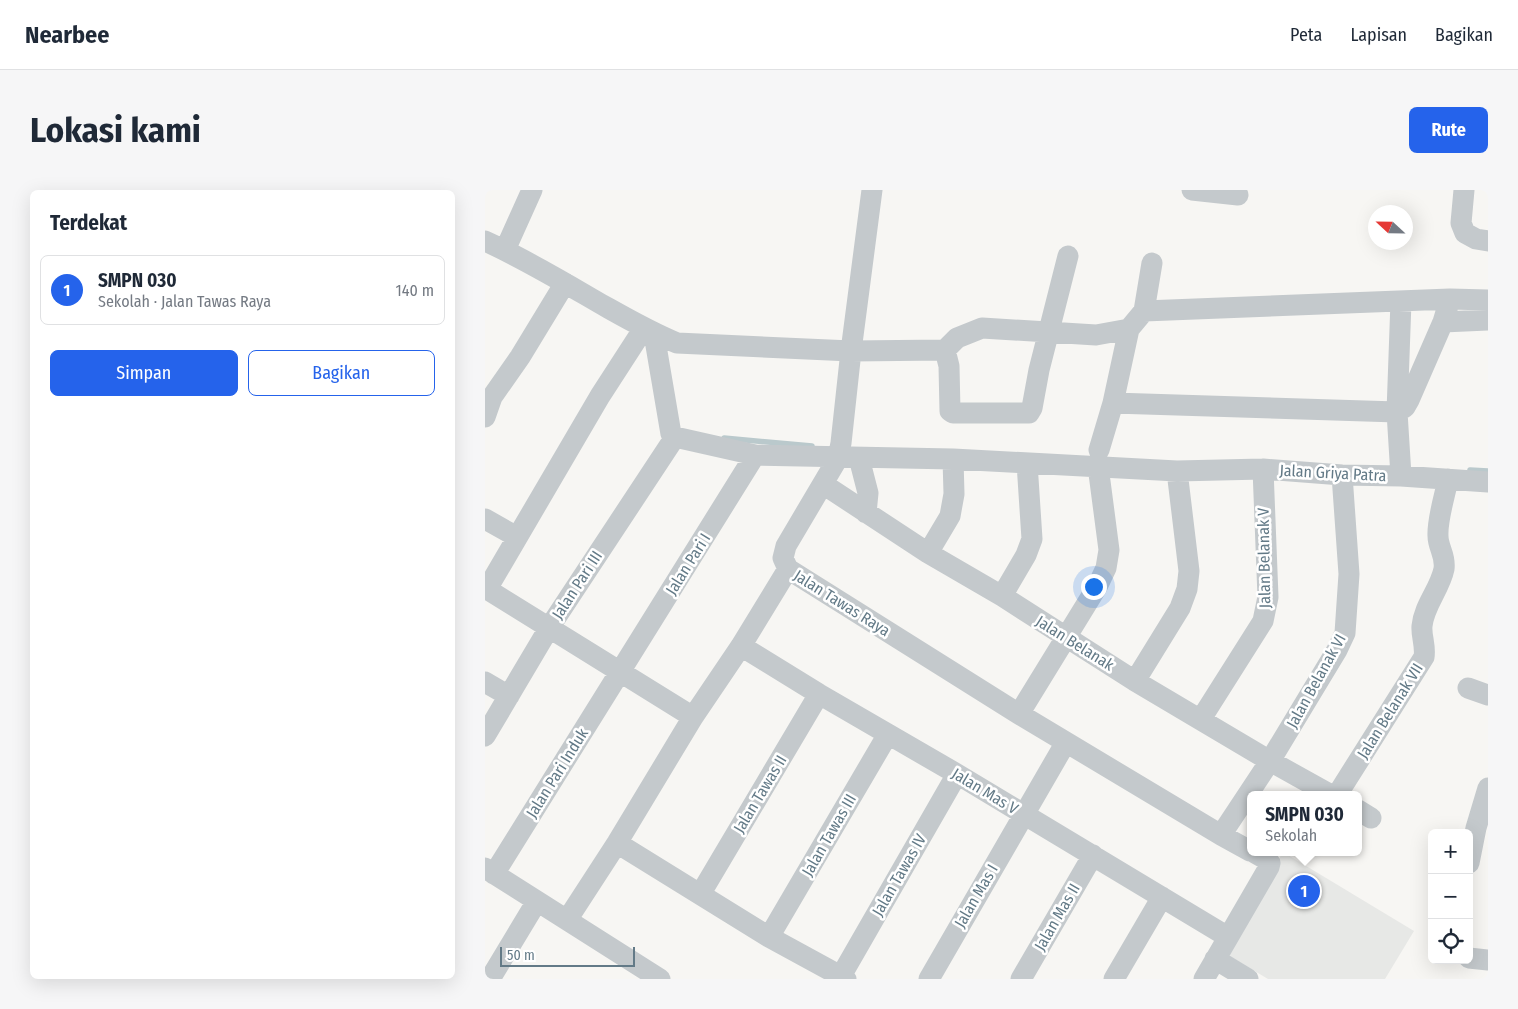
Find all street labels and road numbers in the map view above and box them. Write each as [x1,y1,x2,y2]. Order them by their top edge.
street label: Jalan Griya Patra [1279,461,1387,485]
street label: Jalan Belanak V [1254,507,1274,608]
street label: Jalan Pari I [662,530,714,598]
street label: Jalan Pari III [548,547,606,623]
street label: Jalan Tawas Raya [790,566,894,640]
street label: Jalan Belanak [1032,611,1118,675]
street label: Jalan Belanak VI [1282,631,1350,731]
street label: Jalan Belanak VII [1353,660,1427,762]
street label: Jalan Pari Induk [522,724,592,821]
street label: Jalan Tawas II [729,752,791,836]
street label: Jalan Mas V [948,764,1022,819]
street label: Jalan Tawas III [798,791,860,879]
street label: Jalan Tawas IV [868,830,931,919]
street label: Jalan Mas I [950,861,1002,931]
street label: Jalan Mas II [1030,880,1084,954]

